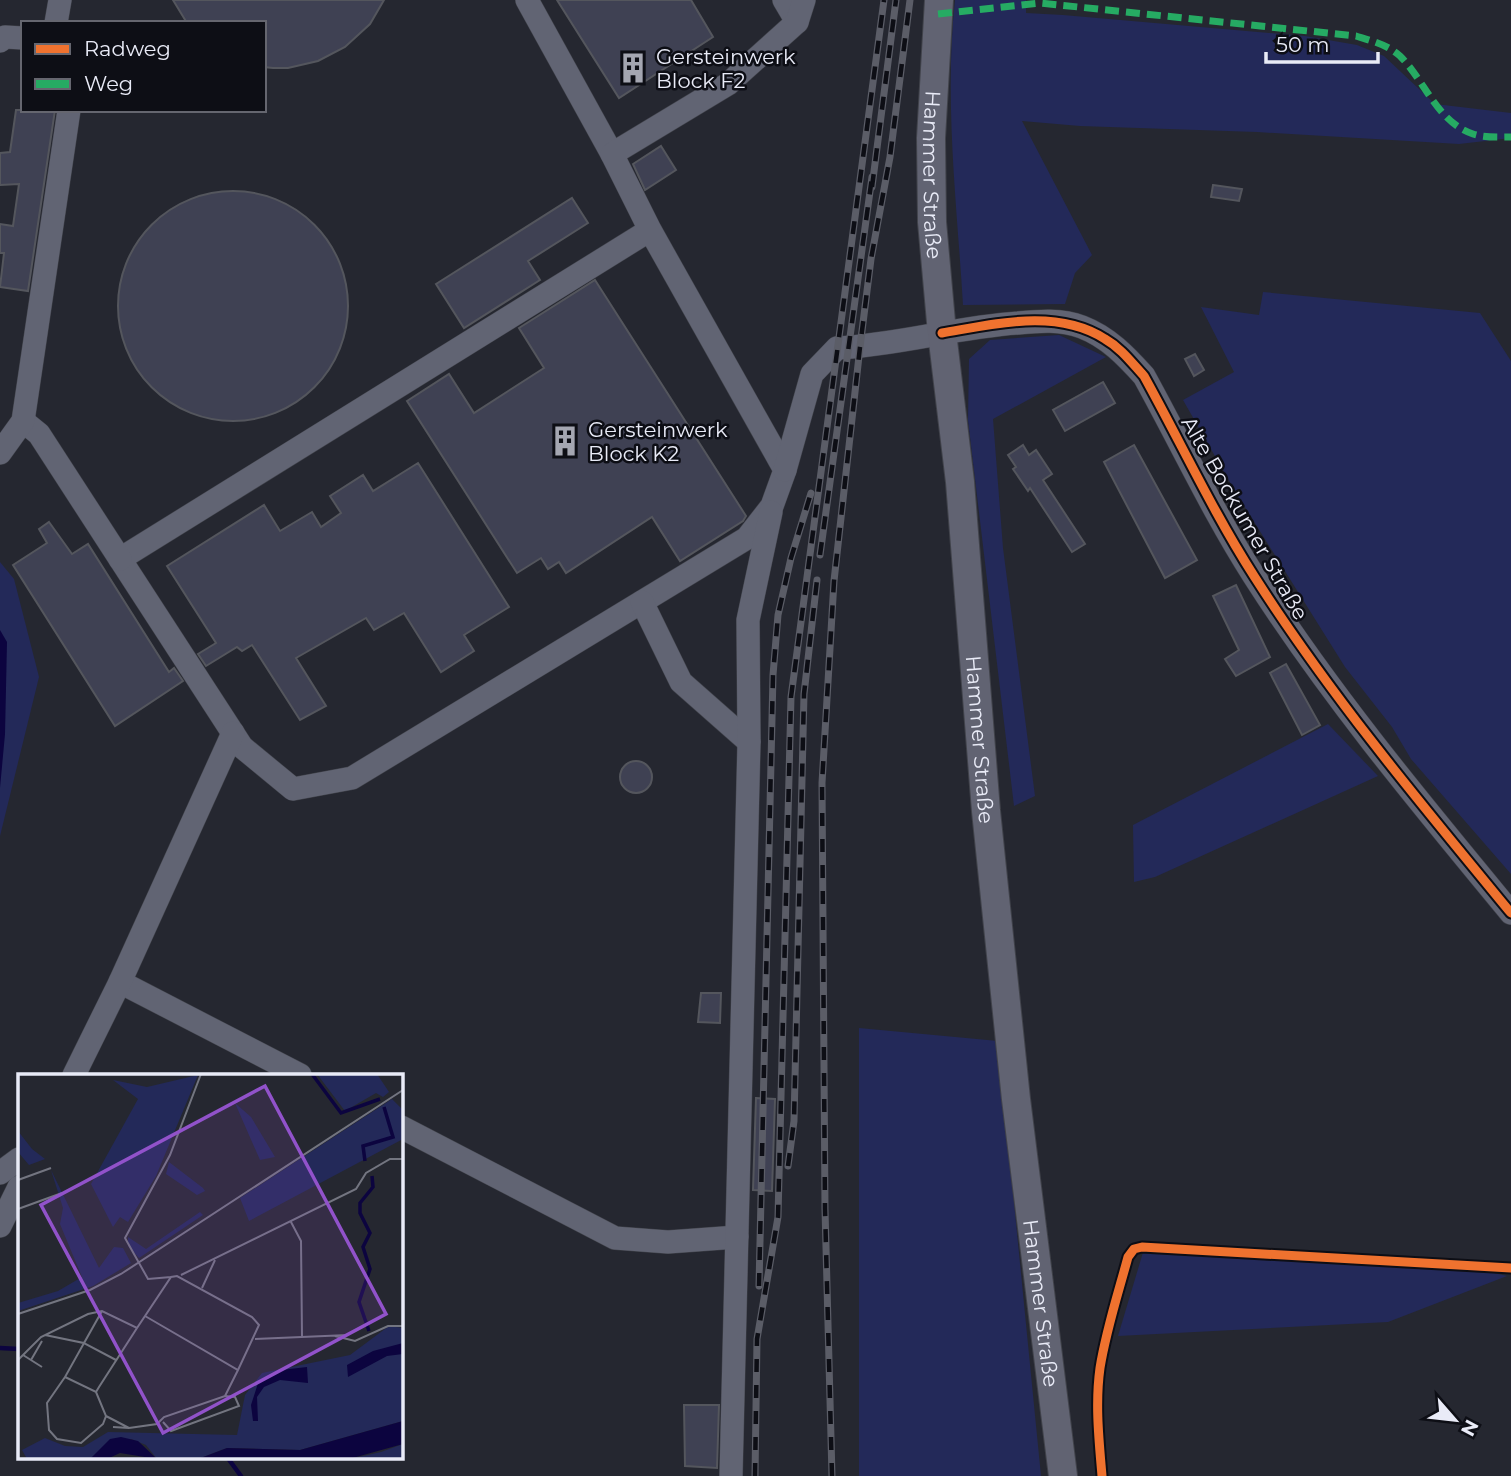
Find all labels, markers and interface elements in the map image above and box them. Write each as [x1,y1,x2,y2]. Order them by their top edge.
legend [21,21,266,112]
scale bar [1266,21,1378,65]
text: 50 m [1276,32,1330,57]
text: Radweg [84,36,171,61]
place label: Gersteinwerk Block F2 [656,44,796,93]
building icon: Gersteinwerk Block F2 [616,51,650,85]
text: Weg [84,71,133,96]
street label: Hammer Straße [918,90,948,260]
street label: Alte Bockumer Straße [1176,412,1314,624]
place label: Gersteinwerk Block K2 [588,417,728,466]
building icon: Gersteinwerk Block K2 [548,424,582,458]
street label: Hammer Straße [961,654,1000,825]
inset map [18,1074,402,1458]
street label: Hammer Straße [1019,1218,1064,1388]
north arrow [1420,1385,1490,1455]
text: N [1456,1416,1483,1440]

